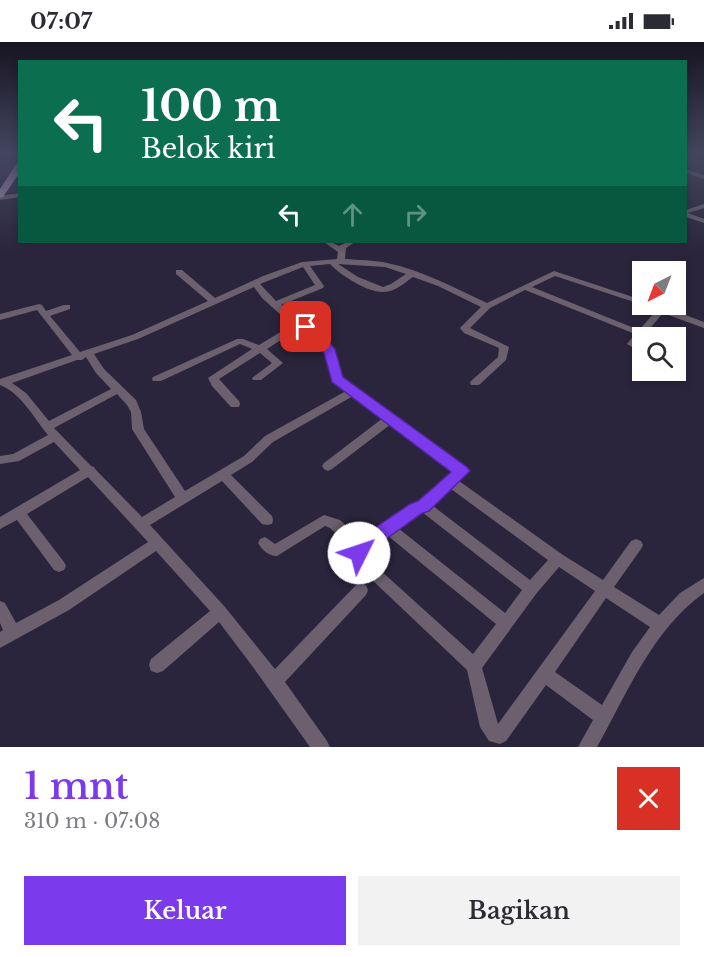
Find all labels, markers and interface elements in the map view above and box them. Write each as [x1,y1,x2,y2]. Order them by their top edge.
text: 07:07 [30,8,92,35]
text: 100 m [141,80,280,132]
icon: left [42,84,120,162]
text: Belok kiri [141,132,276,165]
icon: left [273,198,306,231]
icon: ahead [336,198,369,231]
icon: right [399,198,432,231]
north arrow [632,261,686,315]
map controls [632,261,686,381]
pin [280,301,331,352]
icon: arrive [289,310,322,343]
button: search [632,327,686,381]
position arrow [327,521,391,585]
text: 1 mnt [24,764,129,809]
button: close [617,767,680,830]
text: 310 m · 07:08 [24,809,160,833]
button: Keluar [24,876,346,945]
button: Bagikan [358,876,680,945]

